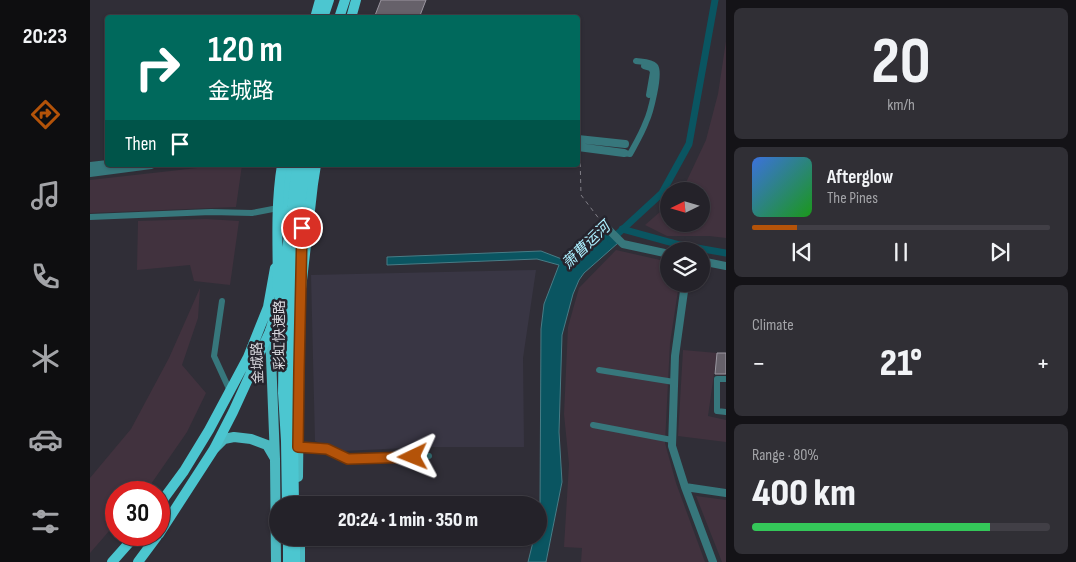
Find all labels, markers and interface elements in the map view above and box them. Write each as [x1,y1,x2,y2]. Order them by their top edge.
text: 20:23 [23,23,67,50]
text: 20 [871,24,931,102]
text: 120 m [208,29,283,72]
icon: right [125,35,190,100]
text: 金城路 [208,78,274,105]
text: km/h [887,96,915,115]
icon: directions [28,97,63,132]
icon: arrive [166,130,194,158]
text: Then [125,133,156,156]
text: Afterglow [827,166,893,189]
icon: music [28,178,63,213]
north arrow [660,182,710,232]
map controls [660,182,710,292]
text: The Pines [827,189,878,208]
pin [281,207,323,249]
icon: arrive [288,214,316,242]
water label: 萧曹运河 [558,216,617,273]
icon: previous [788,238,816,266]
icon: pause [887,238,915,266]
icon: next [986,238,1014,266]
button: layers [660,242,710,292]
icon: phone [28,259,63,294]
street label: 彩虹快速路 [271,300,288,370]
text: Climate [752,316,794,335]
icon: climate [28,341,63,376]
text: 21° [880,341,922,386]
street label: 金城路 [248,342,267,384]
text: − [752,347,766,380]
text: + [1036,347,1050,380]
icon: car [28,422,63,457]
position arrow [386,430,438,482]
text: Range · 80% [752,446,819,465]
text: 400 km [752,471,856,516]
speed limit sign: 30 [105,481,170,546]
icon: filters [28,504,63,539]
text: 20:24 · 1 min · 350 m [338,509,478,532]

